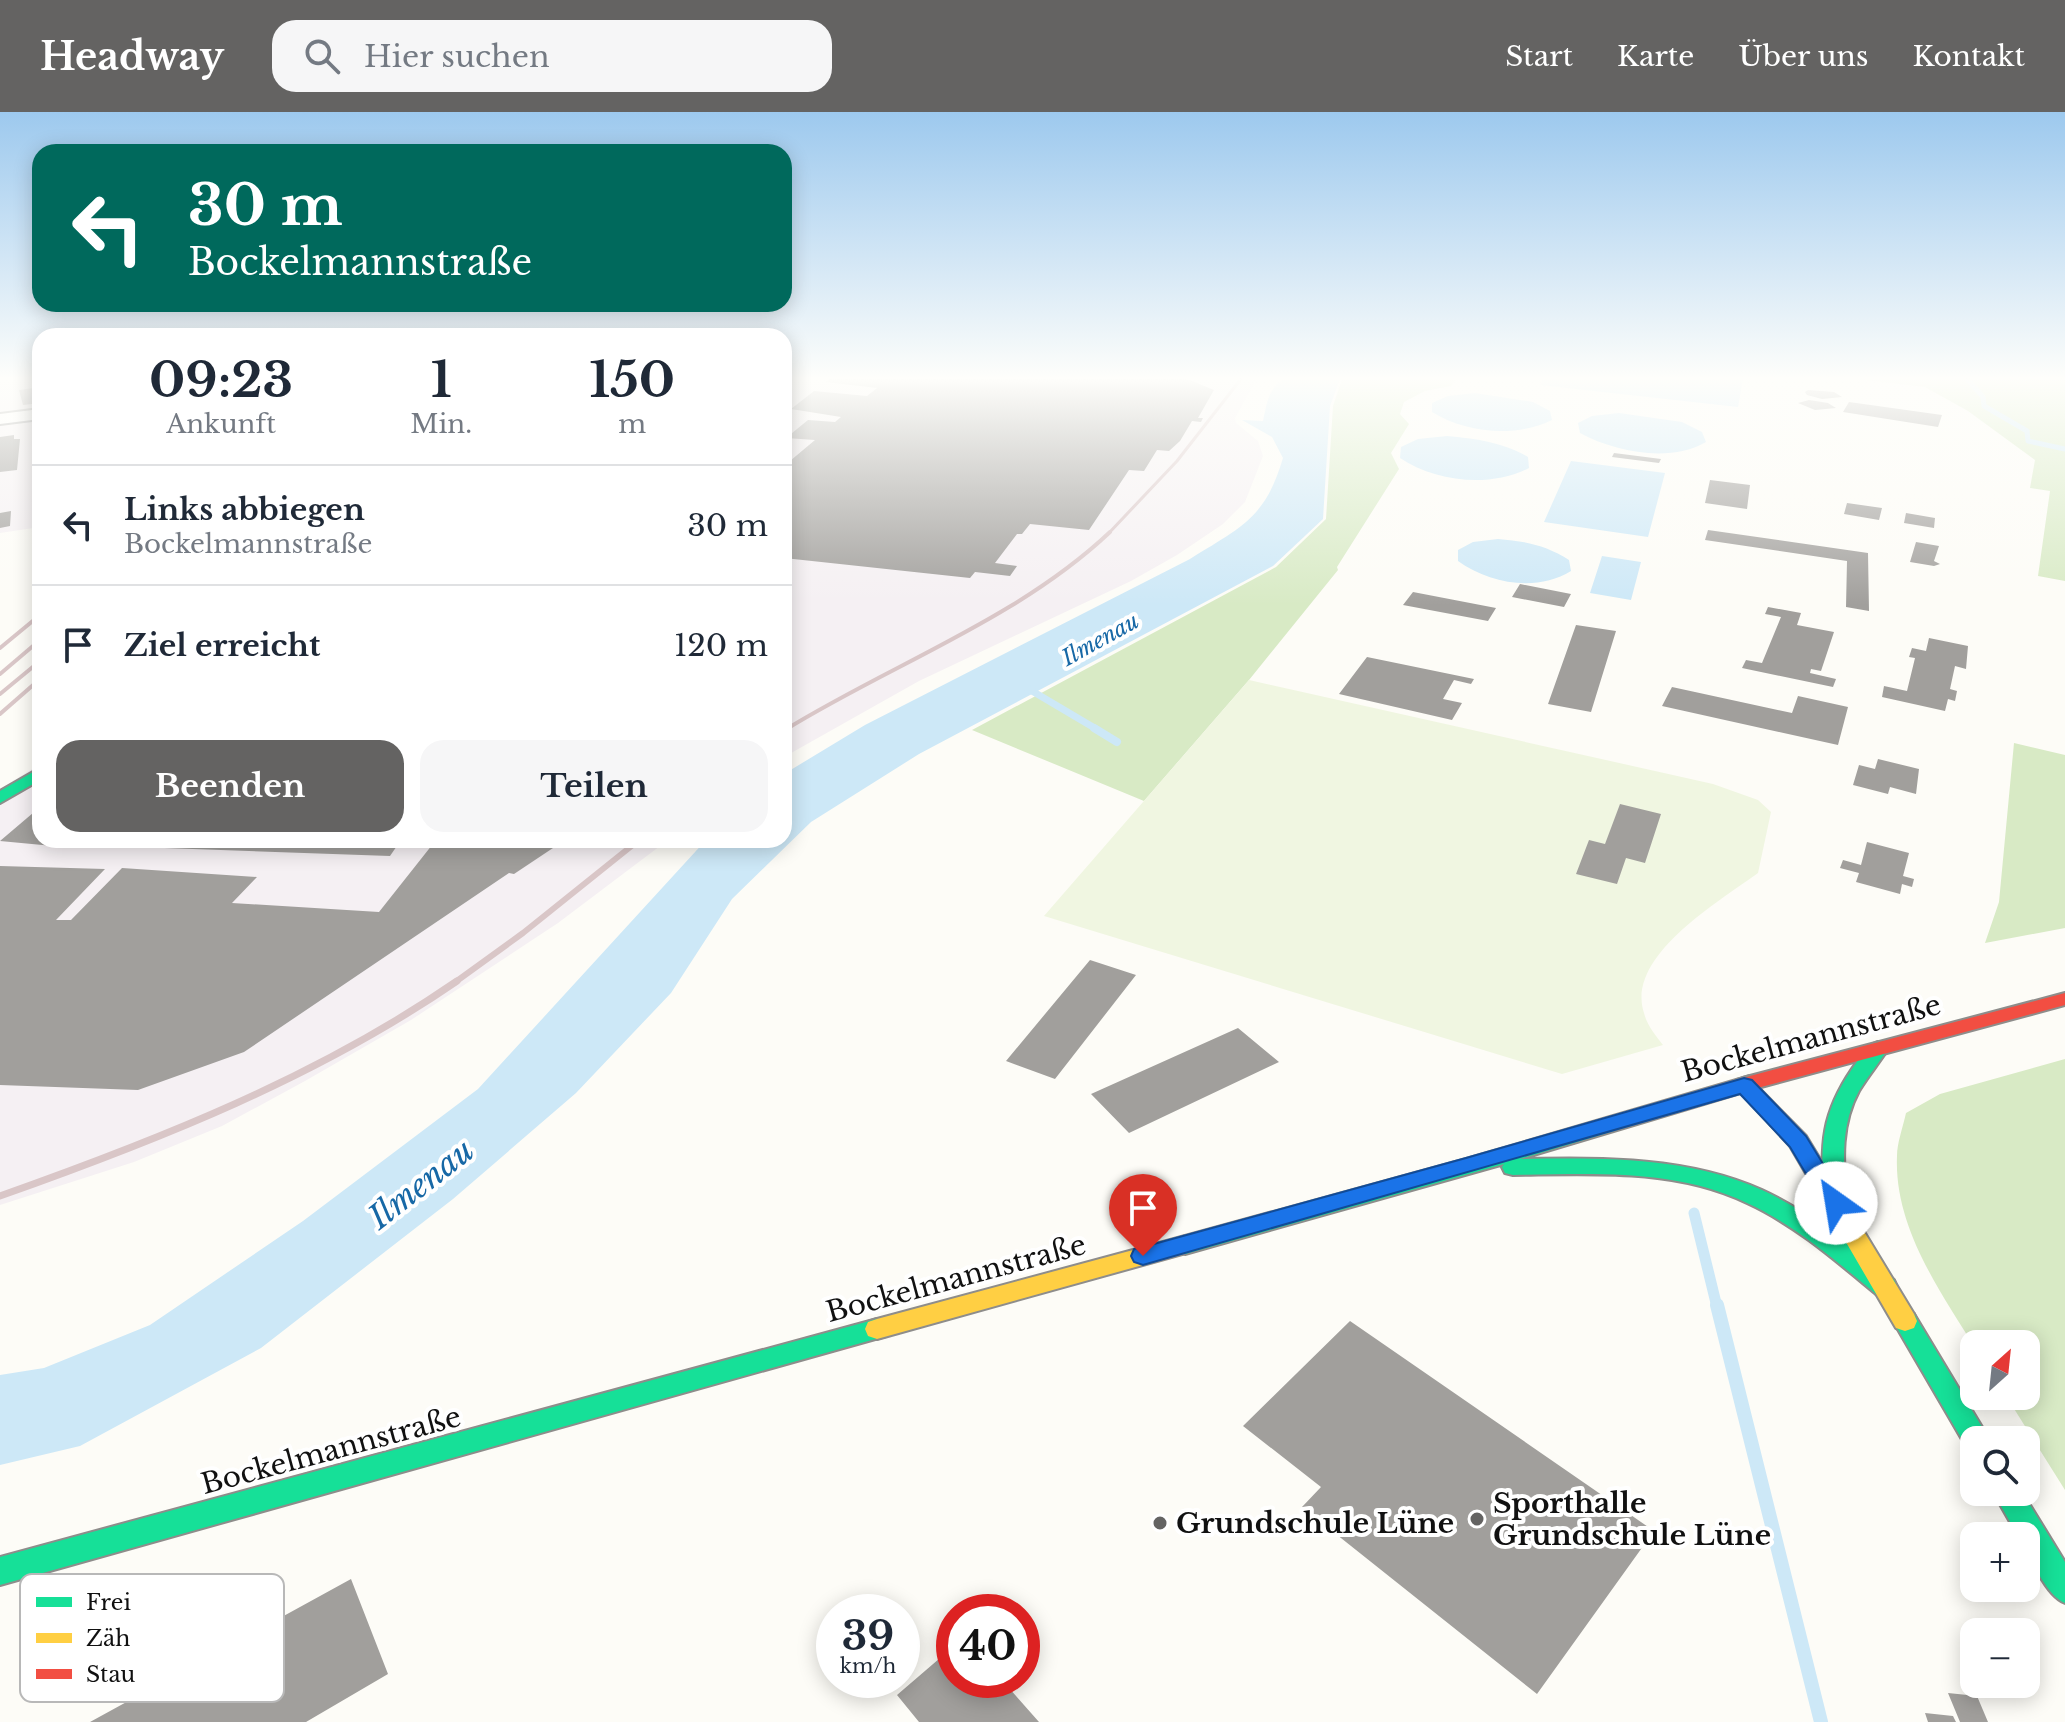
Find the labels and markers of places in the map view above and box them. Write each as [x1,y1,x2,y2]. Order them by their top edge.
pin [1109,1174,1177,1256]
place label: Sporthalle Grundschule Lüne [1493,1486,1771,1553]
place label: Grundschule Lüne [1176,1506,1454,1541]
marker: Sporthalle Grundschule Lüne [1468,1510,1486,1528]
marker: Grundschule Lüne [1151,1514,1169,1532]

